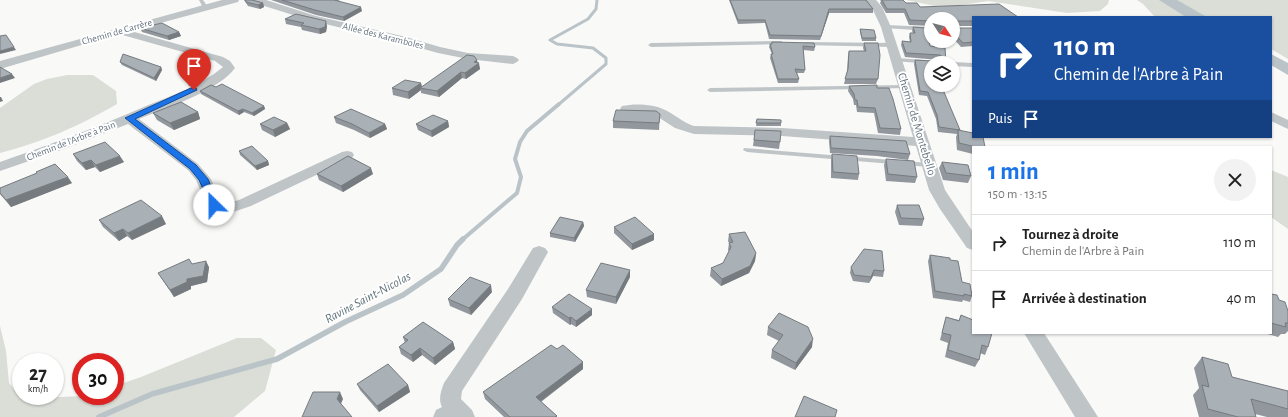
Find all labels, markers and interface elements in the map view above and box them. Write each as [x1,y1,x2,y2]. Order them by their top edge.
north arrow [924,12,960,48]
map controls [924,12,960,92]
street label: Chemin de Carrère [81,17,153,47]
street label: Allée des Karamboles [341,21,425,51]
icon: right [988,32,1040,84]
text: 110 m [1054,33,1116,61]
pin [177,49,211,90]
icon: arrive [183,55,205,77]
button: layers [924,56,960,92]
text: Chemin de l'Arbre à Pain [1054,66,1223,84]
street label: Chemin de Montebello [896,71,938,177]
icon: arrive [1020,108,1042,130]
text: Puis [988,111,1012,126]
street label: Chemin de l'Arbre à Pain [25,119,117,163]
button: close [1214,159,1256,201]
text: 1 min [988,160,1039,184]
position arrow [193,184,235,226]
text: 150 m · 13:15 [988,188,1047,201]
text: Tournez à droite [1022,227,1119,242]
icon: right [988,232,1010,254]
text: 110 m [1223,235,1256,250]
text: Chemin de l'Arbre à Pain [1022,245,1144,258]
water label: Ravine Saint-Nicolas [323,270,413,326]
icon: arrive [988,288,1010,310]
text: Arrivée à destination [1022,291,1147,306]
text: 40 m [1226,291,1256,306]
speed limit sign: 30 [72,353,124,405]
text: 27 [29,364,47,384]
text: km/h [28,384,48,394]

